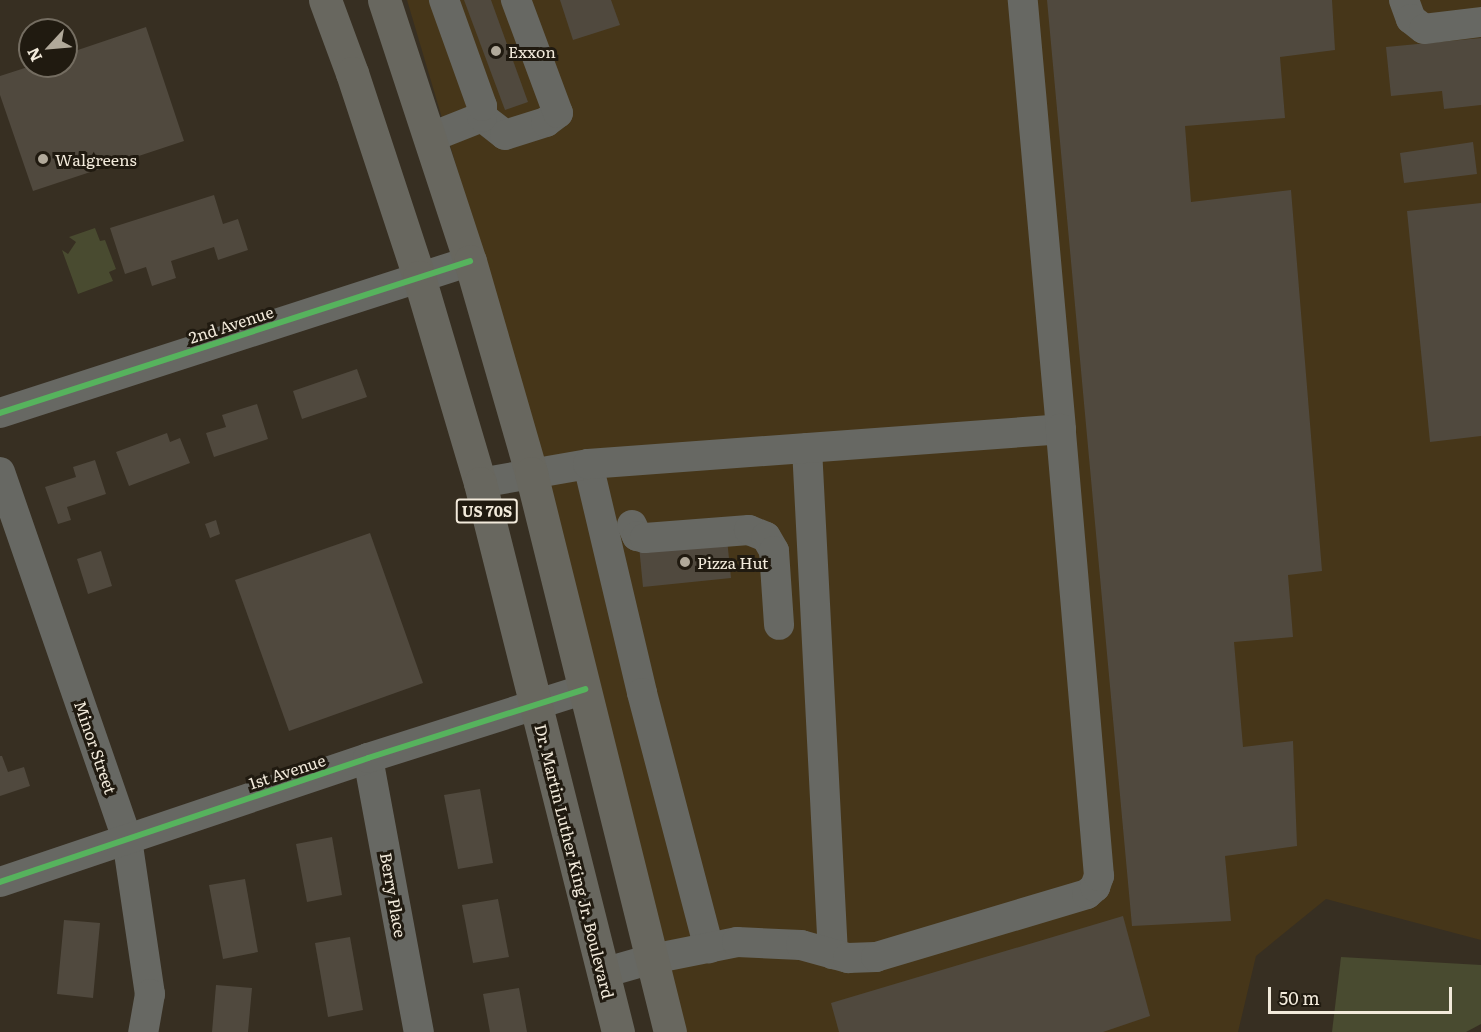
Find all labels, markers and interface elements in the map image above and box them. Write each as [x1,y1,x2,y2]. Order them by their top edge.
north arrow [18,18,78,78]
place label: Exxon [508,41,556,61]
text: N [20,44,47,66]
marker: Exxon [489,44,503,58]
place label: Walgreens [55,149,137,169]
marker: Walgreens [36,152,50,166]
street label: 2nd Avenue [186,301,276,347]
road number: US 70S [456,499,518,523]
place label: Pizza Hut [697,552,769,572]
marker: Pizza Hut [678,555,692,569]
street label: Minor Street [71,698,121,796]
street label: Dr. Martin Luther King Jr. Boulevard [532,722,618,1000]
street label: 1st Avenue [246,750,328,792]
street label: Berry Place [377,851,411,939]
scale bar [1271,975,1456,1013]
text: 50 m [1279,984,1320,1011]

